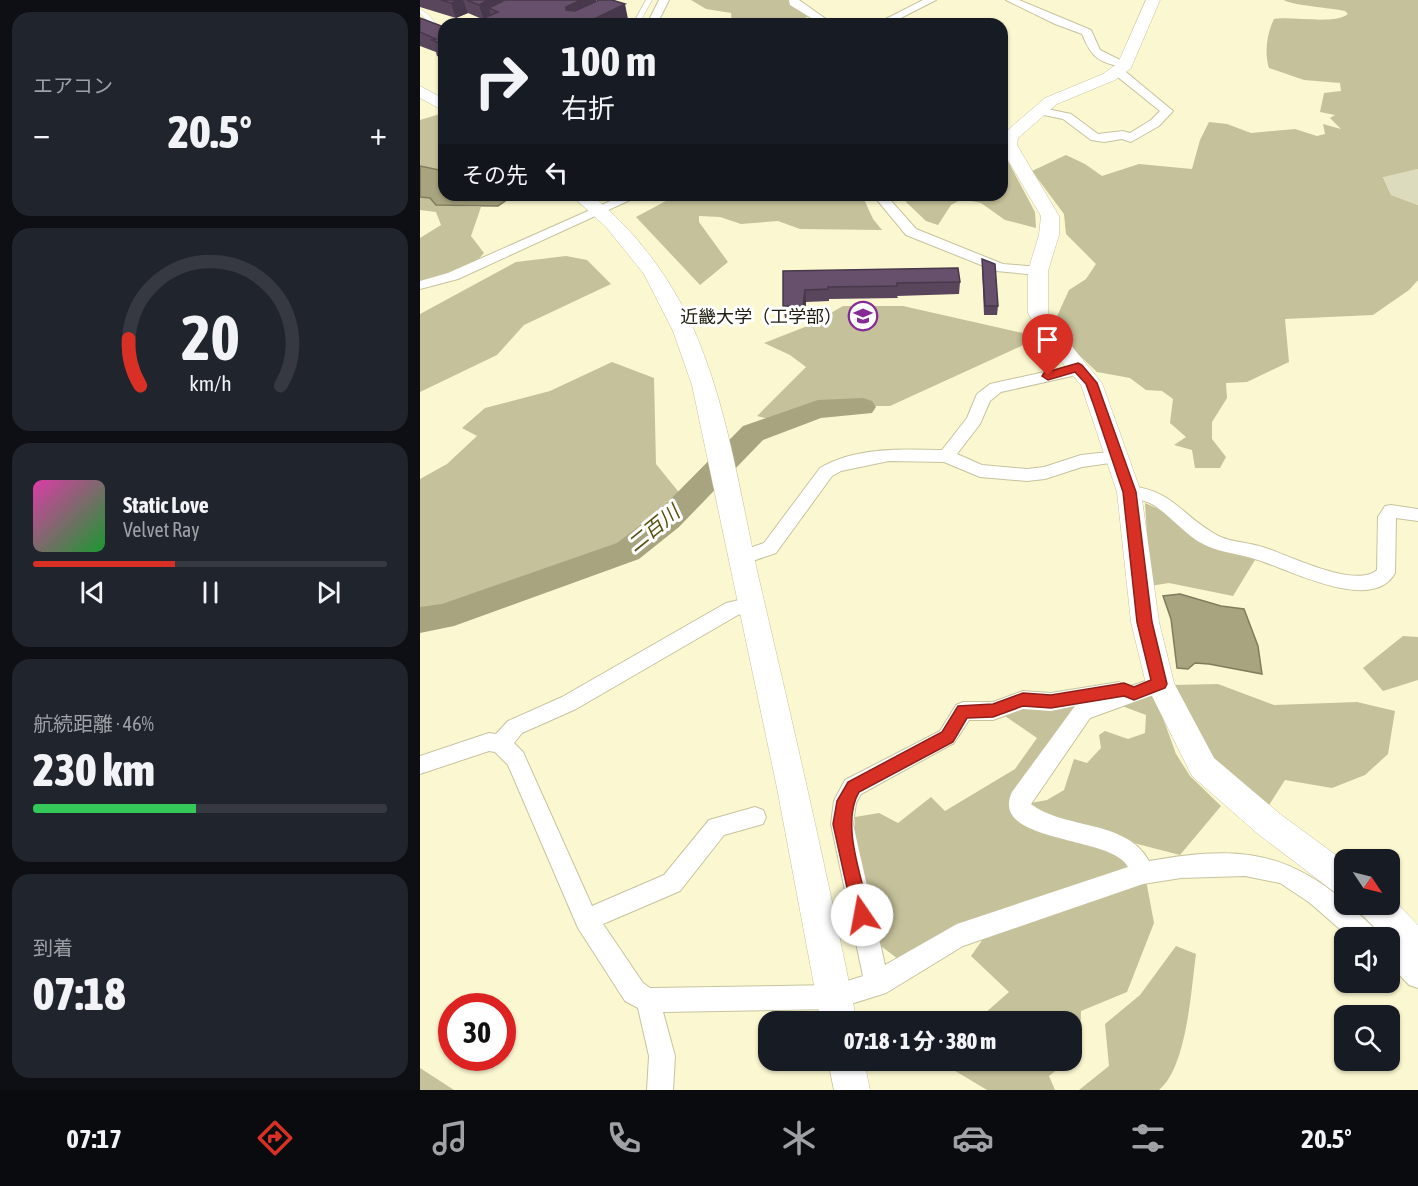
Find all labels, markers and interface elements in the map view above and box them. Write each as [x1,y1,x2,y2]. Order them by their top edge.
text: 100 m [561,37,656,85]
icon: right [462,42,540,120]
text: エアコン [33,74,113,97]
text: 右折 [561,93,615,124]
text: 20.5° [168,106,252,158]
text: − [33,114,50,152]
text: + [370,114,387,152]
icon: left [540,156,573,189]
text: その先 [462,162,528,188]
school or university icon: 近畿大学（工学部） [847,300,879,332]
text: 20 [181,303,239,374]
place label: 近畿大学（工学部） [680,306,842,327]
pin [1022,314,1073,376]
icon: arrive [1031,323,1064,356]
text: km/h [189,372,231,397]
text: Static Love [123,492,209,518]
water label: 二百川 [622,499,685,556]
text: Velvet Ray [123,518,200,541]
icon: previous [76,576,109,609]
icon: pause [194,576,227,609]
icon: next [312,576,345,609]
text: 航続距離 · 46% [33,712,154,735]
text: 230 km [33,744,155,796]
north arrow [1334,849,1400,915]
map controls [1334,849,1400,1071]
position arrow [830,883,894,947]
button: sound [1334,927,1400,993]
text: 到着 [33,936,73,959]
text: 07:18 [33,968,126,1020]
speed limit sign: 30 [438,993,516,1071]
button: search [1334,1005,1400,1071]
text: 07:18 · 1 分 · 380 m [844,1028,996,1054]
icon: directions [254,1117,296,1159]
icon: music [429,1117,471,1159]
icon: phone [603,1117,645,1159]
icon: climate [778,1117,820,1159]
icon: car [952,1117,994,1159]
icon: filters [1127,1117,1169,1159]
text: 07:17 [66,1123,122,1154]
text: 20.5° [1301,1123,1352,1154]

